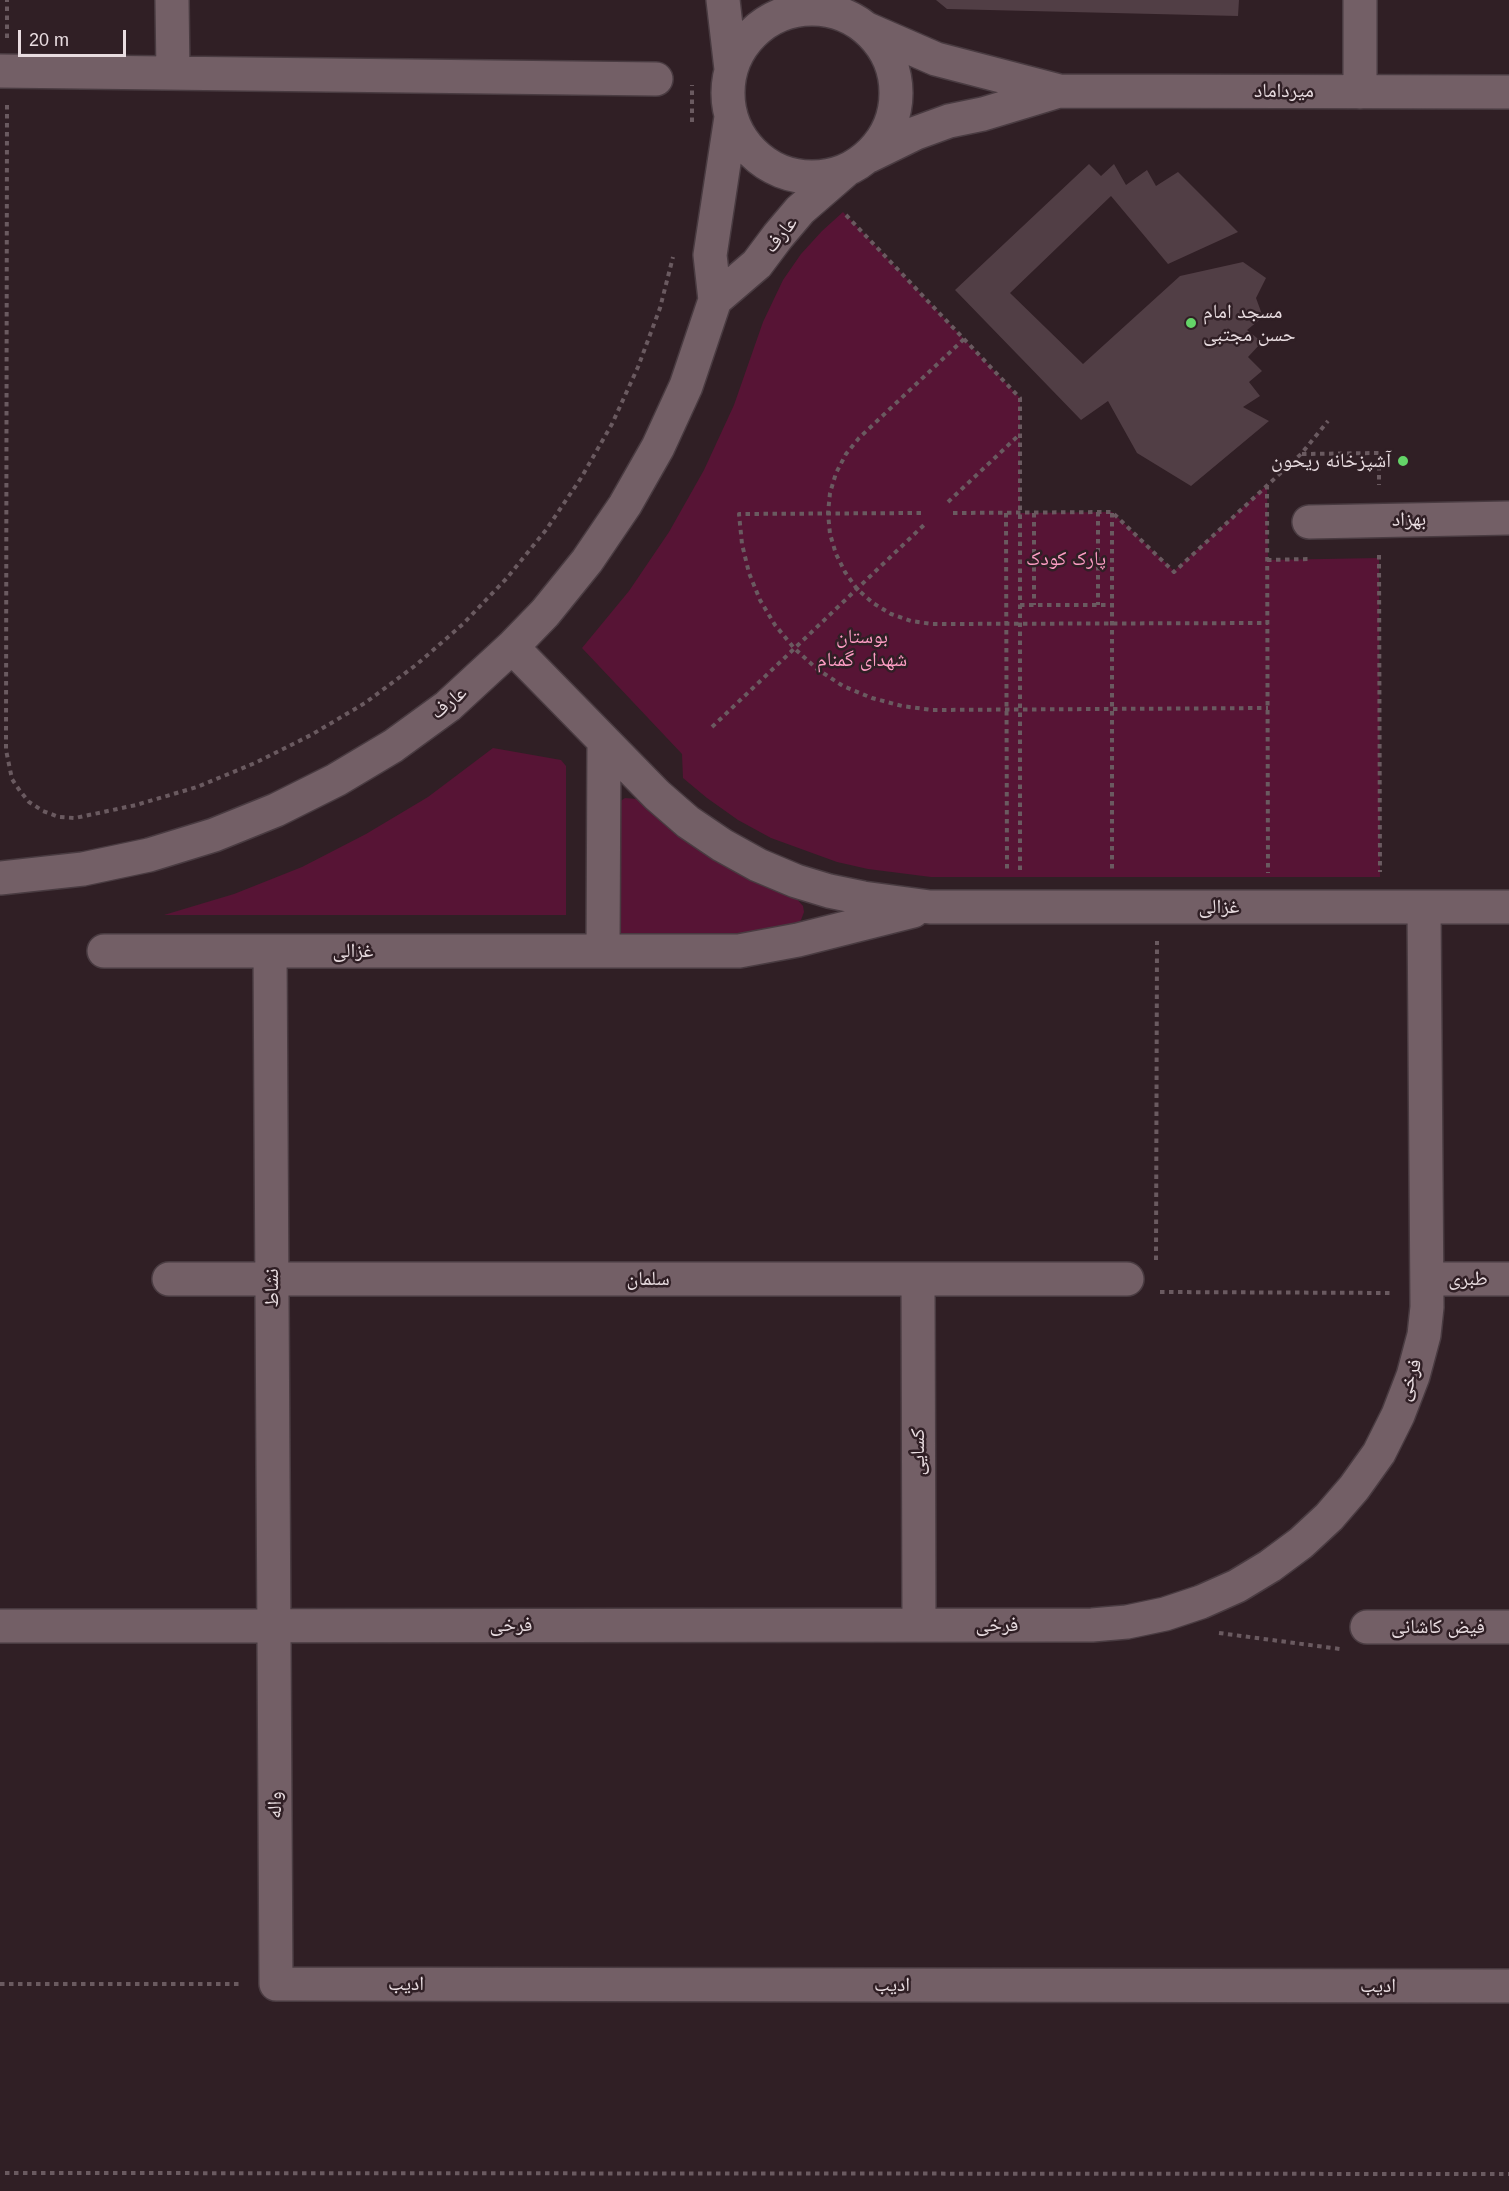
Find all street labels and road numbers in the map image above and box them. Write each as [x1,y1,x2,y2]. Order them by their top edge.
street label: میرداماد [1254,79,1314,103]
street label: عارف [759,212,803,258]
street label: بهزاد [1392,508,1426,532]
street label: عارف [426,681,472,725]
street label: غزالی [1199,895,1239,919]
street label: غزالی [333,939,373,963]
street label: سلمان [626,1267,670,1291]
street label: طبری [1448,1267,1488,1291]
street label: نشاط [260,1268,284,1308]
street label: فرخی [1392,1356,1428,1404]
street label: کسایی [906,1428,930,1476]
street label: فرخی [490,1613,532,1637]
street label: فرخی [976,1613,1018,1637]
street label: فیض کاشانی [1391,1615,1485,1639]
street label: واله [263,1791,287,1819]
street label: ادیب [388,1972,424,1996]
street label: ادیب [874,1973,910,1997]
street label: ادیب [1360,1974,1396,1998]

